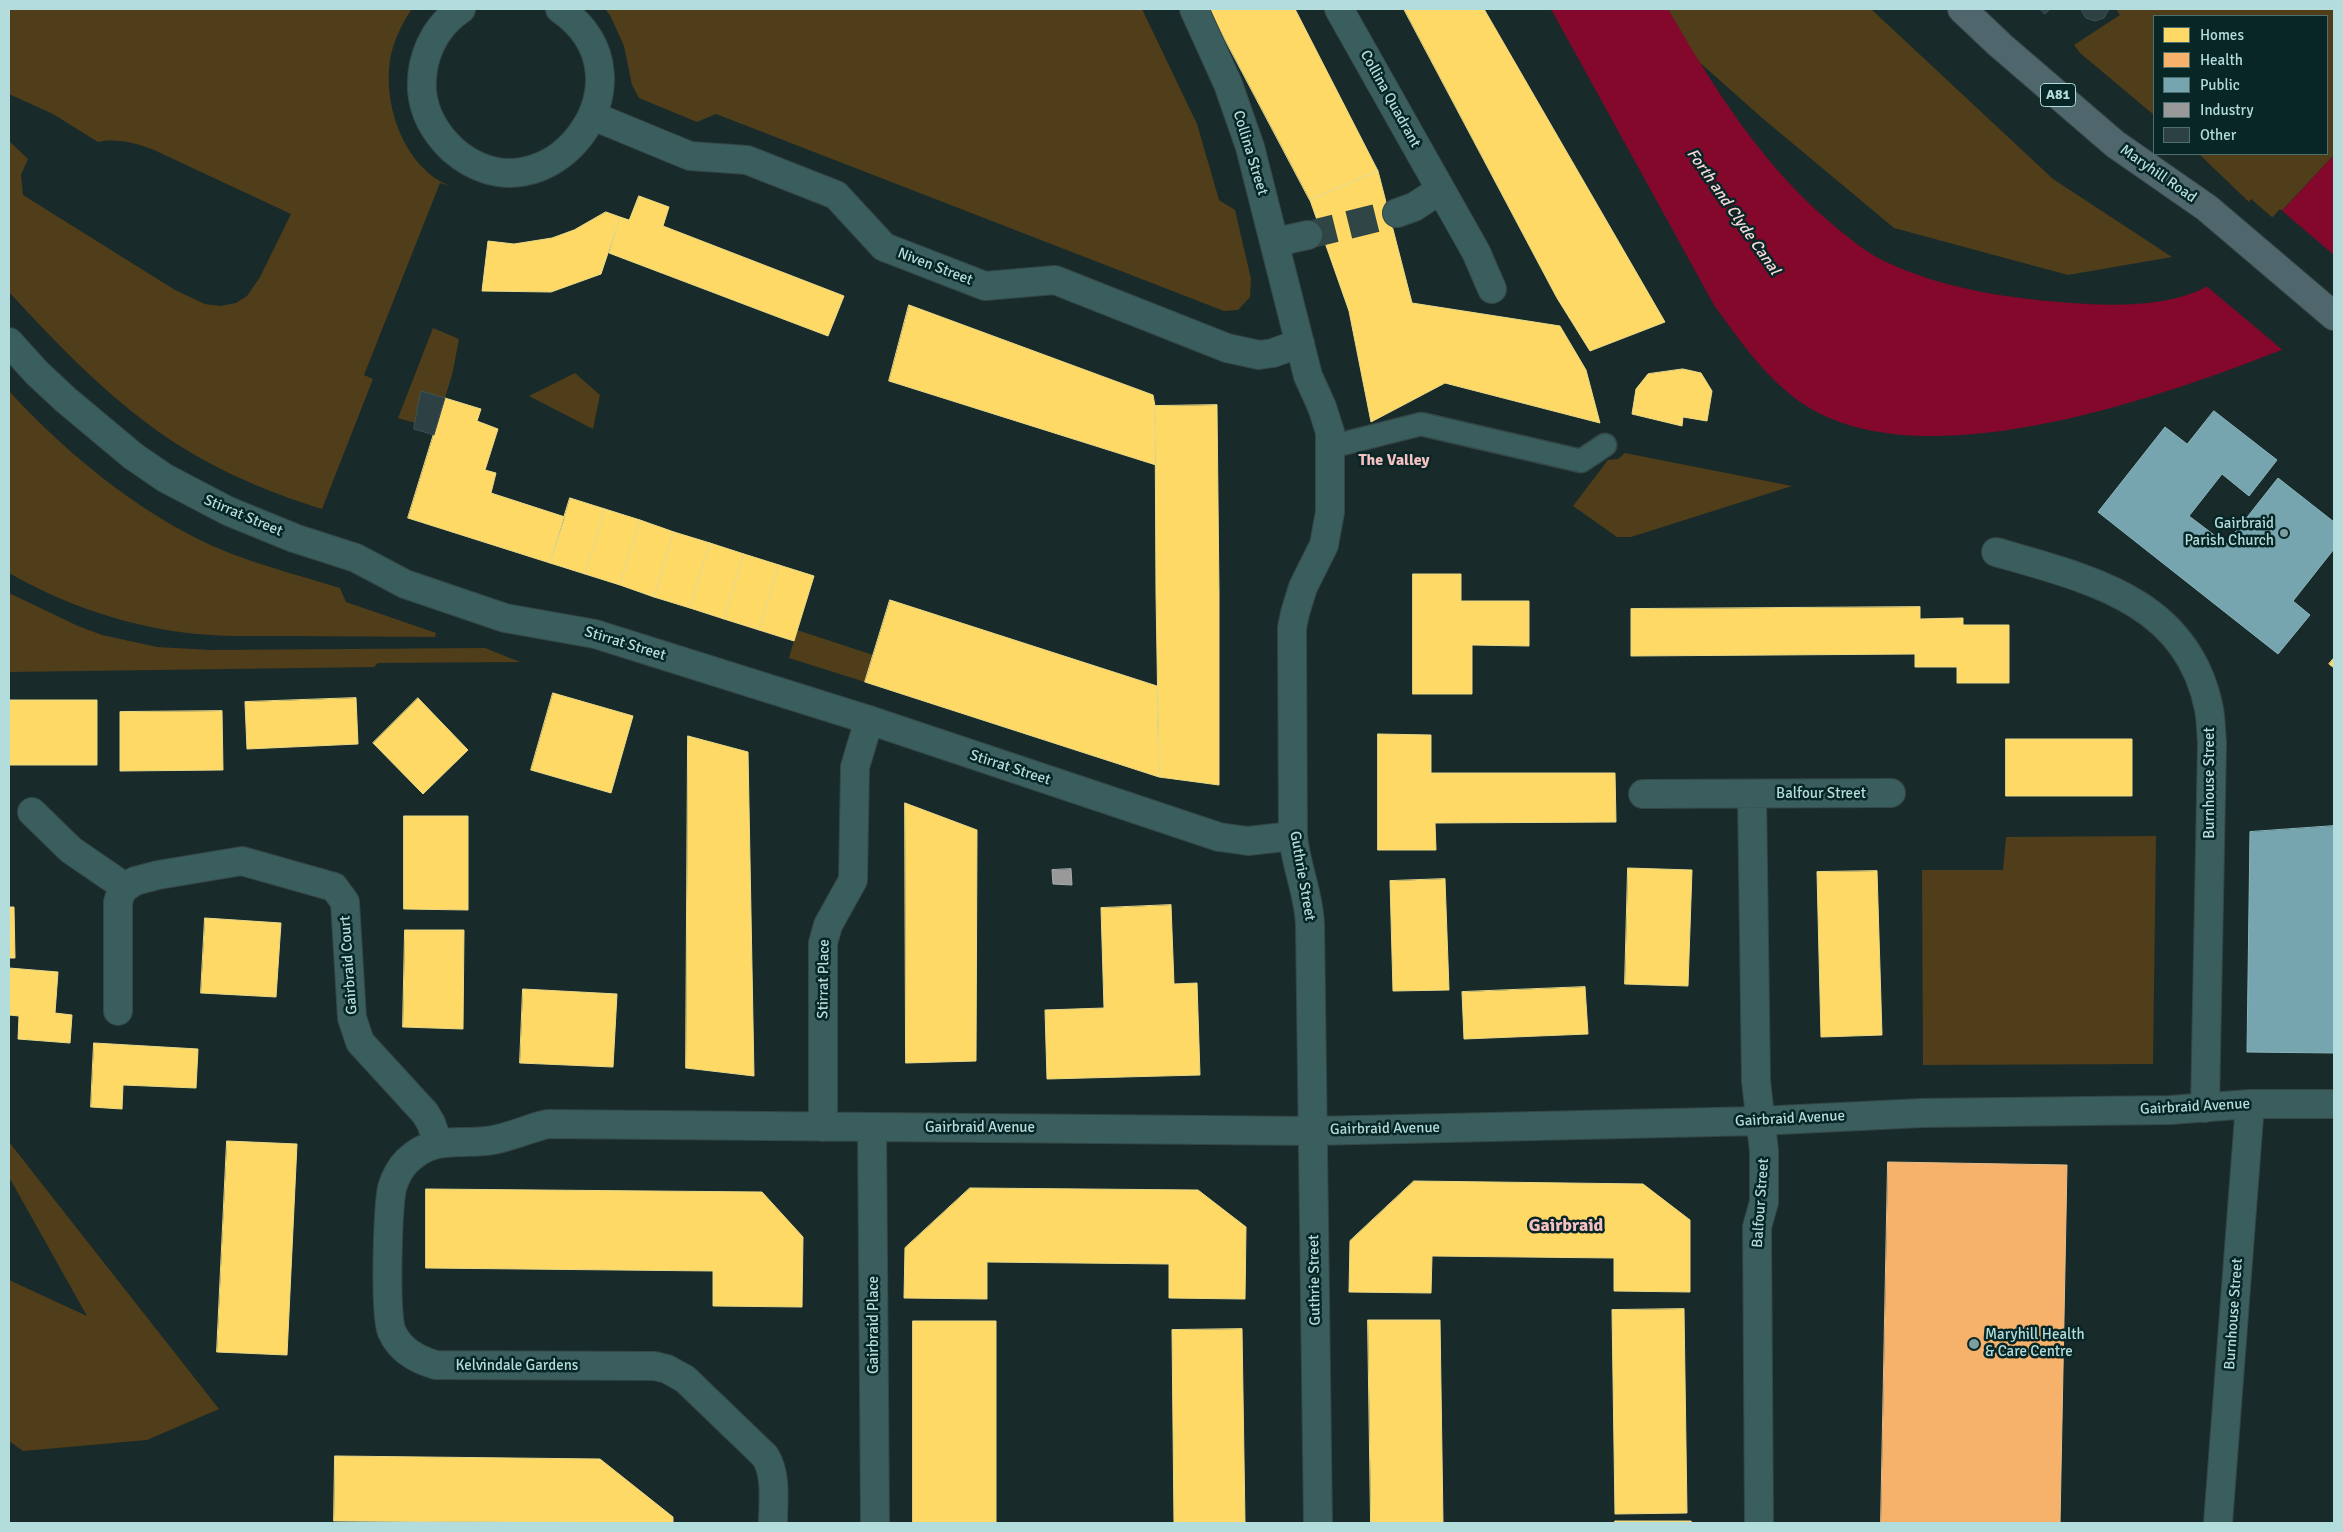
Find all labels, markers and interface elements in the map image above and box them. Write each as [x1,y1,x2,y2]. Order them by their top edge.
legend [2153,15,2328,155]
text: Homes [2200,26,2244,44]
street label: Collina Quadrant [1356,47,1424,151]
text: Health [2200,51,2243,69]
text: Public [2200,76,2240,94]
road number: A81 [2040,84,2076,106]
text: Industry [2200,101,2253,119]
street label: Collina Street [1229,109,1271,197]
text: Other [2200,126,2236,144]
street label: Maryhill Road [2116,141,2200,207]
water label: Forth and Clyde Canal [1682,145,1784,279]
street label: Niven Street [895,244,975,290]
district label: The Valley [1358,451,1430,471]
street label: Stirrat Street [201,491,285,541]
place label: Gairbraid Parish Church [2184,515,2274,550]
marker: Gairbraid Parish Church [2278,527,2290,539]
street label: Stirrat Street [582,623,668,665]
street label: Burnhouse Street [2201,727,2219,839]
street label: Stirrat Street [967,746,1053,790]
street label: Balfour Street [1776,785,1866,803]
street label: Guthrie Street [1285,830,1319,922]
street label: Gairbraid Court [337,915,361,1015]
street label: Stirrat Place [814,939,834,1019]
street label: Gairbraid Avenue [2140,1095,2250,1119]
street label: Gairbraid Avenue [1735,1107,1845,1131]
street label: Gairbraid Avenue [925,1119,1035,1137]
street label: Gairbraid Avenue [1330,1119,1440,1139]
street label: Balfour Street [1749,1158,1773,1248]
district label: Gairbraid [1529,1215,1603,1237]
street label: Guthrie Street [1305,1234,1325,1326]
street label: Burnhouse Street [2221,1258,2247,1370]
street label: Gairbraid Place [865,1276,883,1374]
place label: Maryhill Health & Care Centre [1985,1326,2085,1361]
marker: Maryhill Health & Care Centre [1967,1337,1981,1351]
street label: Kelvindale Gardens [456,1357,578,1375]

